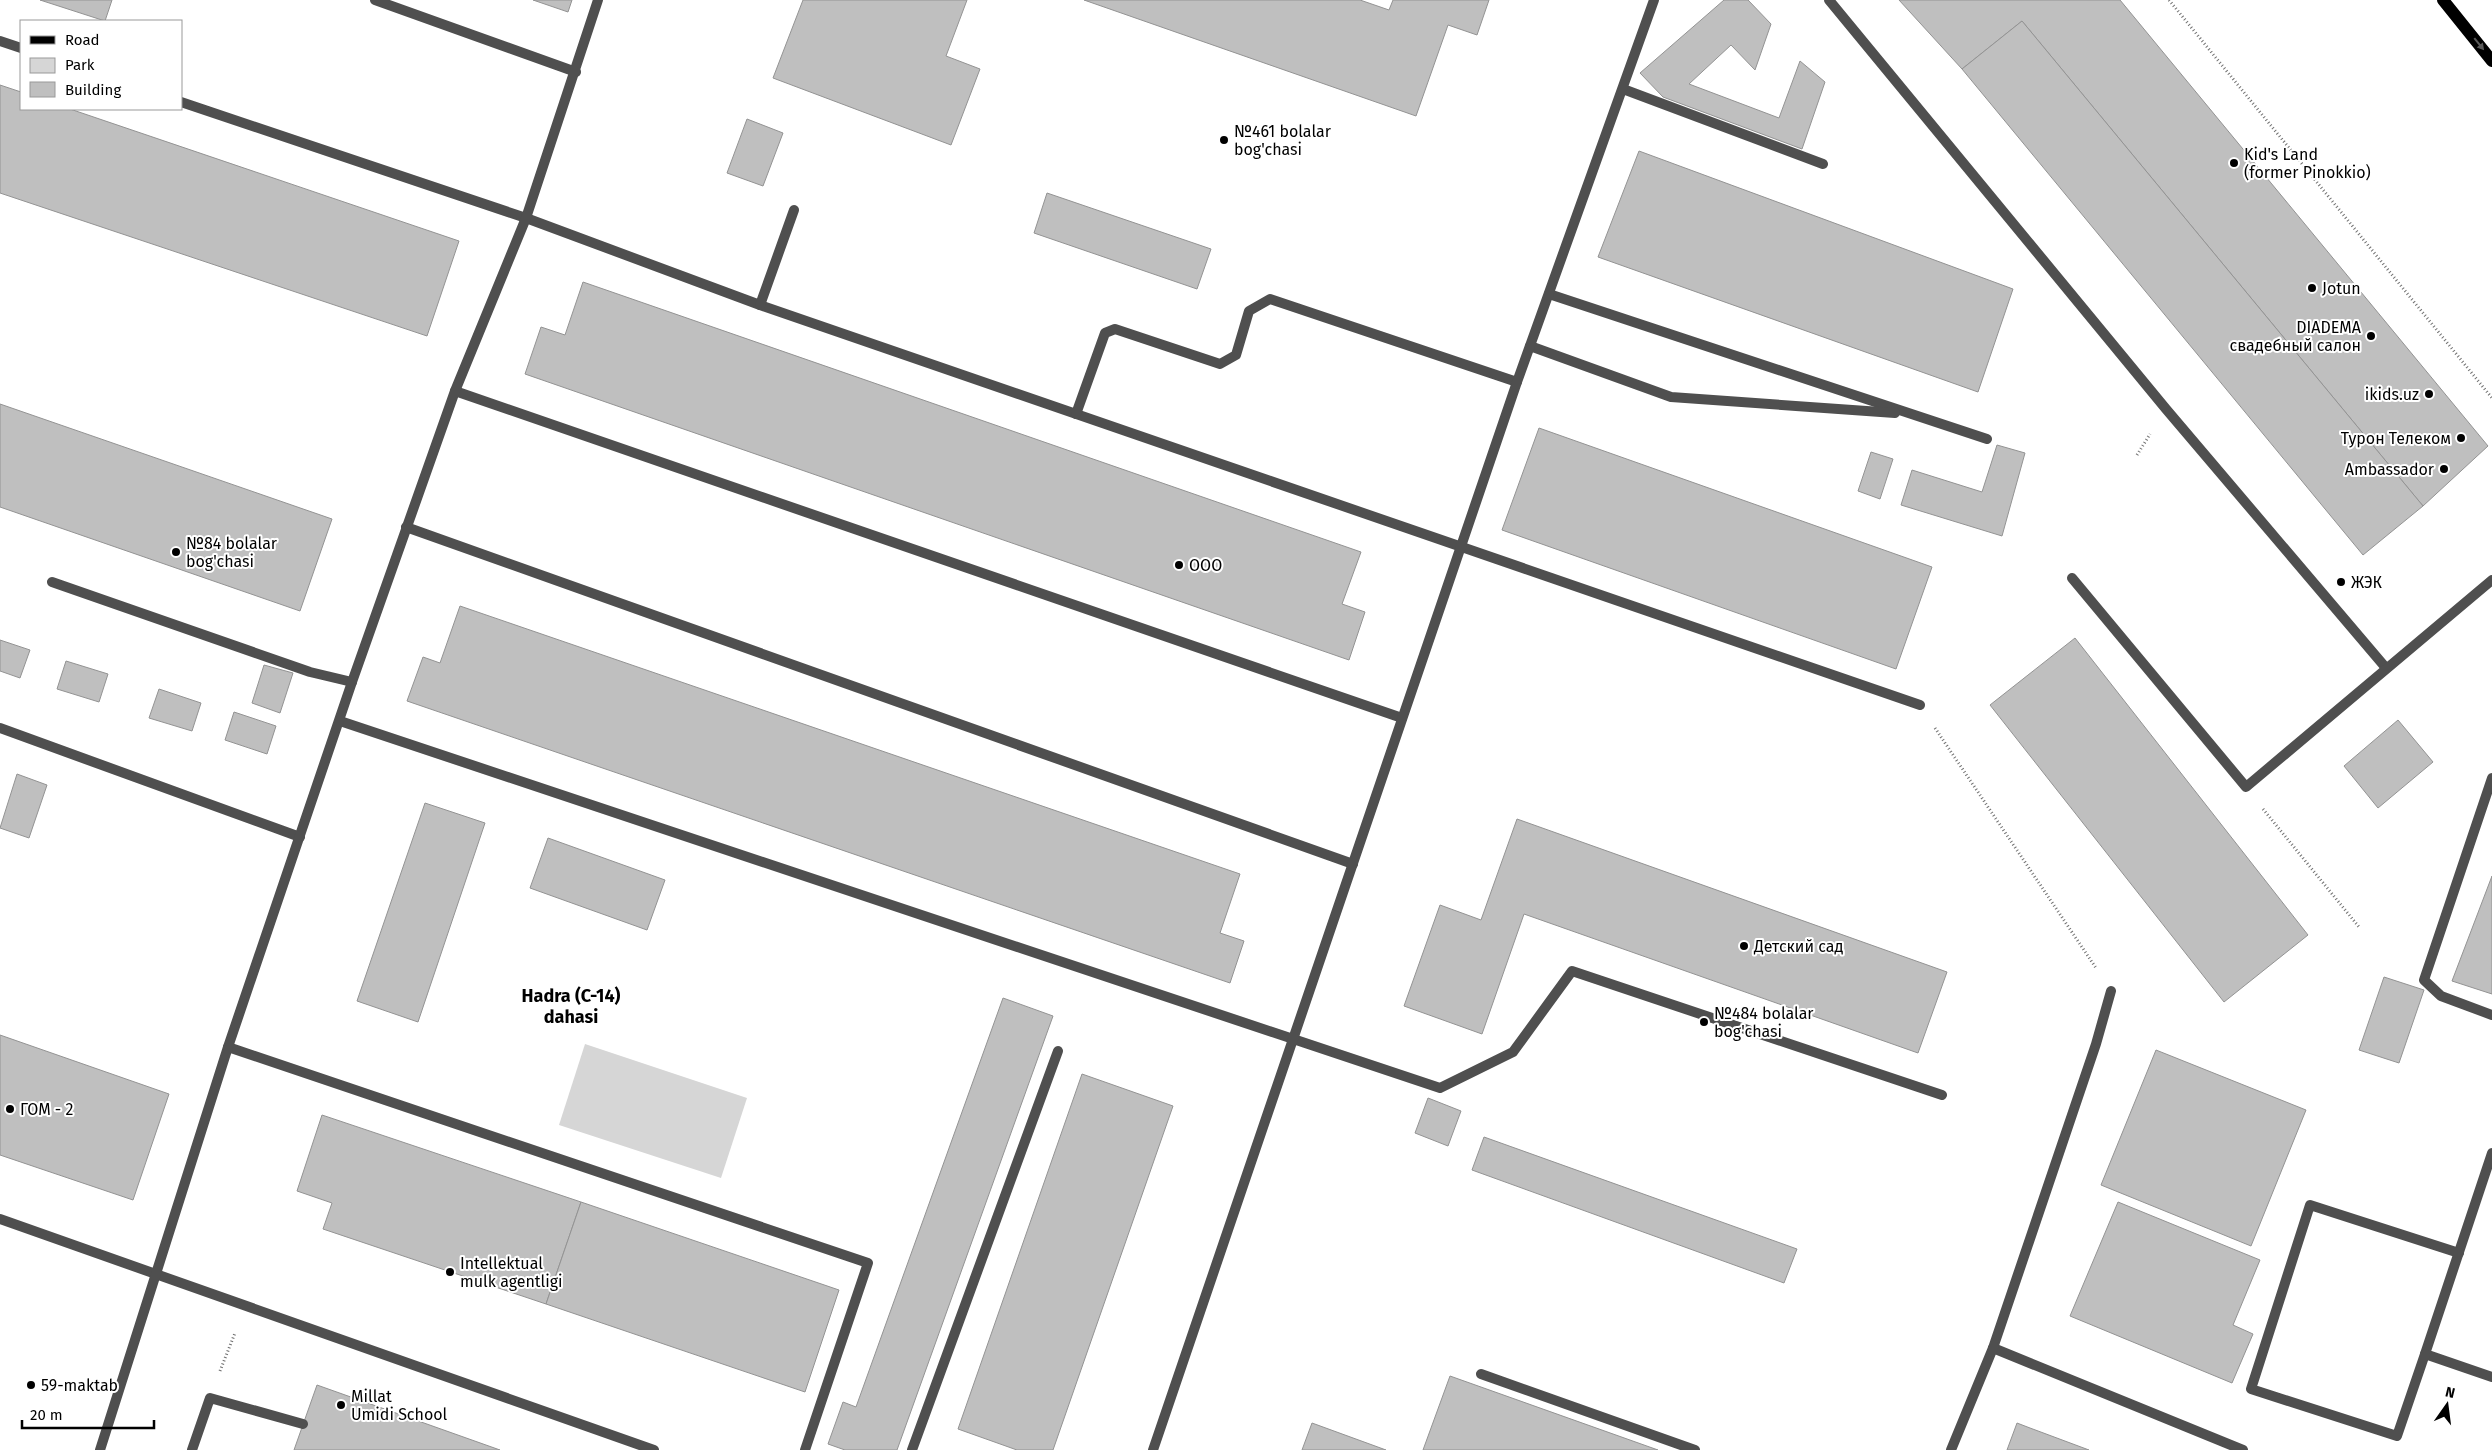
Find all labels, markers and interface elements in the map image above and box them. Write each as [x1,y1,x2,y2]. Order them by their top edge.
legend [20,20,182,110]
text: Road [65,31,100,49]
one-way arrow [2473,38,2484,51]
text: Park [65,56,95,74]
text: Building [65,81,121,99]
place label: №461 bolalar bog'chasi [1234,122,1332,159]
marker: №461 bolalar bog'chasi [1218,134,1230,146]
place label: Kid's Land (former Pinokkio) [2244,145,2371,182]
marker: Kid's Land (former Pinokkio) [2228,157,2240,169]
place label: Jotun [2322,279,2361,298]
marker: Jotun [2306,282,2318,294]
place label: DIADEMA свадебный салон [2230,318,2362,355]
marker: DIADEMA свадебный салон [2365,330,2377,342]
place label: ikids.uz [2365,385,2419,404]
marker: ikids.uz [2423,388,2435,400]
place label: Турон Телеком [2341,429,2451,448]
marker: Турон Телеком [2455,432,2467,444]
place label: Ambassador [2345,460,2435,479]
marker: Ambassador [2438,463,2450,475]
place label: №84 bolalar bog'chasi [186,534,278,571]
marker: №84 bolalar bog'chasi [170,546,182,558]
place label: ООО [1189,556,1222,575]
marker: ООО [1173,559,1185,571]
place label: ЖЭК [2351,573,2383,592]
marker: ЖЭК [2335,576,2347,588]
place label: Детский сад [1753,937,1843,956]
marker: Детский сад [1738,940,1750,952]
district label: Hadra (C-14) dahasi [522,985,621,1028]
place label: №484 bolalar bog'chasi [1714,1004,1814,1041]
marker: №484 bolalar bog'chasi [1698,1016,1710,1028]
place label: ГОМ - 2 [20,1100,74,1119]
marker: ГОМ - 2 [4,1103,16,1115]
place label: Intellektual mulk agentligi [460,1254,563,1291]
marker: Intellektual mulk agentligi [444,1266,456,1278]
place label: 59-maktab [41,1376,118,1395]
marker: 59-maktab [25,1379,37,1391]
north arrow [2422,1380,2472,1430]
text: N [2443,1383,2457,1402]
place label: Millat Umidi School [351,1387,448,1424]
scale bar [22,1398,155,1430]
marker: Millat Umidi School [335,1399,347,1411]
text: 20 m [30,1406,63,1424]

